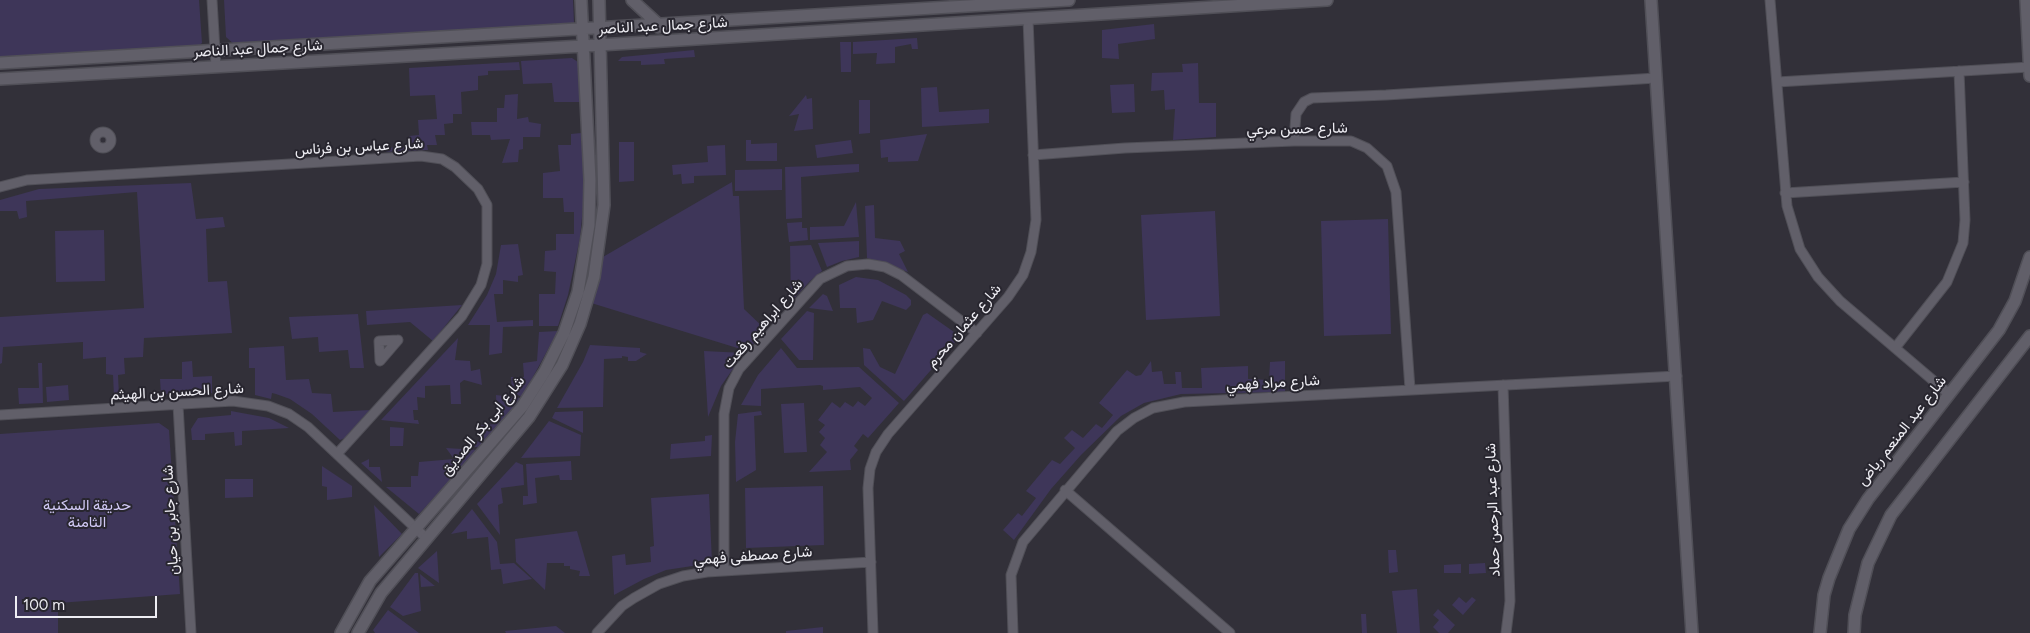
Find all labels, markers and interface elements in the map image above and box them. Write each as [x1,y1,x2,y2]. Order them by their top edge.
street label: شارع جمال عبد الناصر [598,14,728,38]
street label: شارع جمال عبد الناصر [193,37,323,61]
street label: شارع حسن مرعي [1246,119,1348,139]
street label: شارع عباس بن فرناس [294,135,424,159]
street label: شارع ابراهيم رفعت [719,276,807,372]
street label: شارع عثمان محرم [923,280,1005,372]
street label: شارع مراد فهمي [1226,372,1320,394]
street label: شارع ابى بكر الصديق [437,373,529,479]
street label: شارع عبد المنعم رياض [1854,373,1950,489]
street label: شارع الحسن بن الهيثم [110,380,244,404]
street label: شارع عبد الرحمن حماد [1482,443,1504,577]
street label: شارع جابر بن حيان [159,464,183,576]
park label: حديقة السكنية الثامنة [43,497,131,532]
street label: شارع مصطفى فهمي [693,543,813,569]
scale bar [18,586,160,618]
text: 100 m [23,596,65,614]

